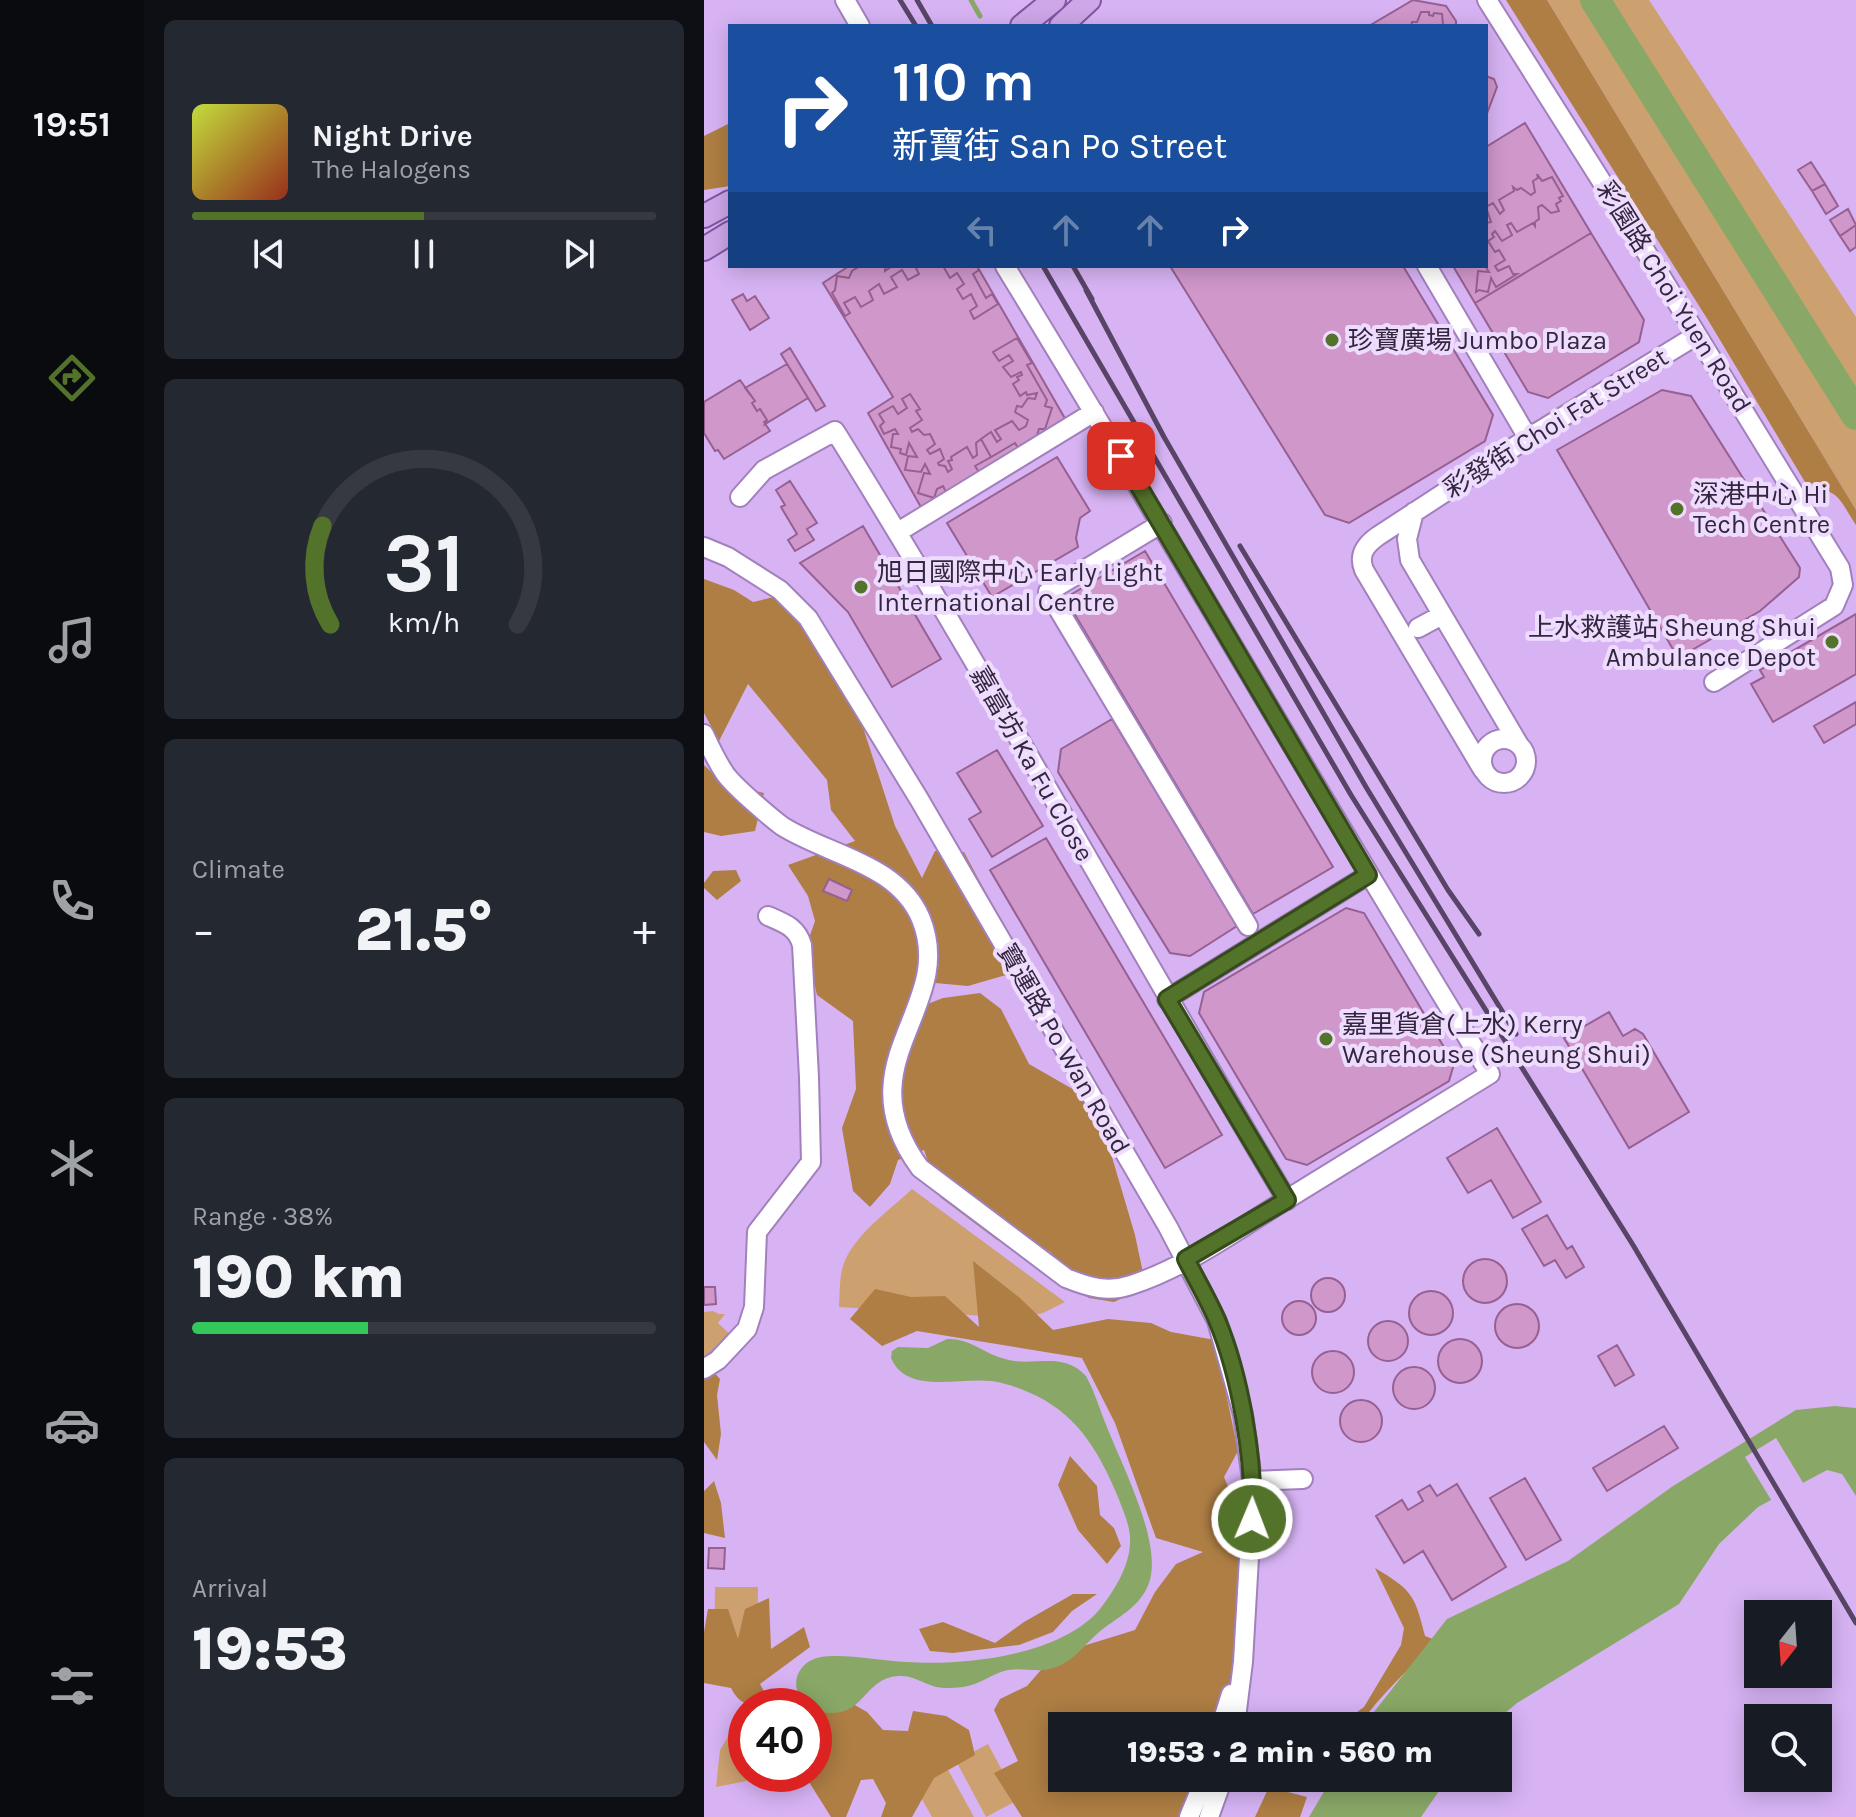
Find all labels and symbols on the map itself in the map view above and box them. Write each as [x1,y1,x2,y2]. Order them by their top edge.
street label: 彩園路 Choi Yuen Road [1590,175,1758,419]
place label: 珍寶廣場 Jumbo Plaza [1348,325,1607,356]
marker: 珍寶廣場 Jumbo Plaza [1323,331,1341,349]
street label: 彩發街 Choi Fat Street [1438,341,1674,505]
pin [1087,422,1155,490]
place label: 深港中心 Hi Tech Centre [1693,479,1830,540]
marker: 深港中心 Hi Tech Centre [1668,500,1686,518]
place label: 旭日國際中心 Early Light International Centre [877,557,1163,618]
marker: 旭日國際中心 Early Light International Centre [852,578,870,596]
place label: 上水救護站 Sheung Shui Ambulance Depot [1528,612,1816,673]
marker: 上水救護站 Sheung Shui Ambulance Depot [1823,633,1841,651]
street label: 嘉富坊 Ka Fu Close [964,661,1100,867]
street label: 寶運路 Po Wan Road [991,938,1137,1160]
place label: 嘉里貨倉(上水) Kerry Warehouse (Sheung Shui) [1342,1009,1651,1070]
marker: 嘉里貨倉(上水) Kerry Warehouse (Sheung Shui) [1317,1030,1335,1048]
position arrow [1210,1477,1294,1561]
north arrow [1744,1600,1832,1688]
speed limit sign: 40 [728,1688,832,1792]

